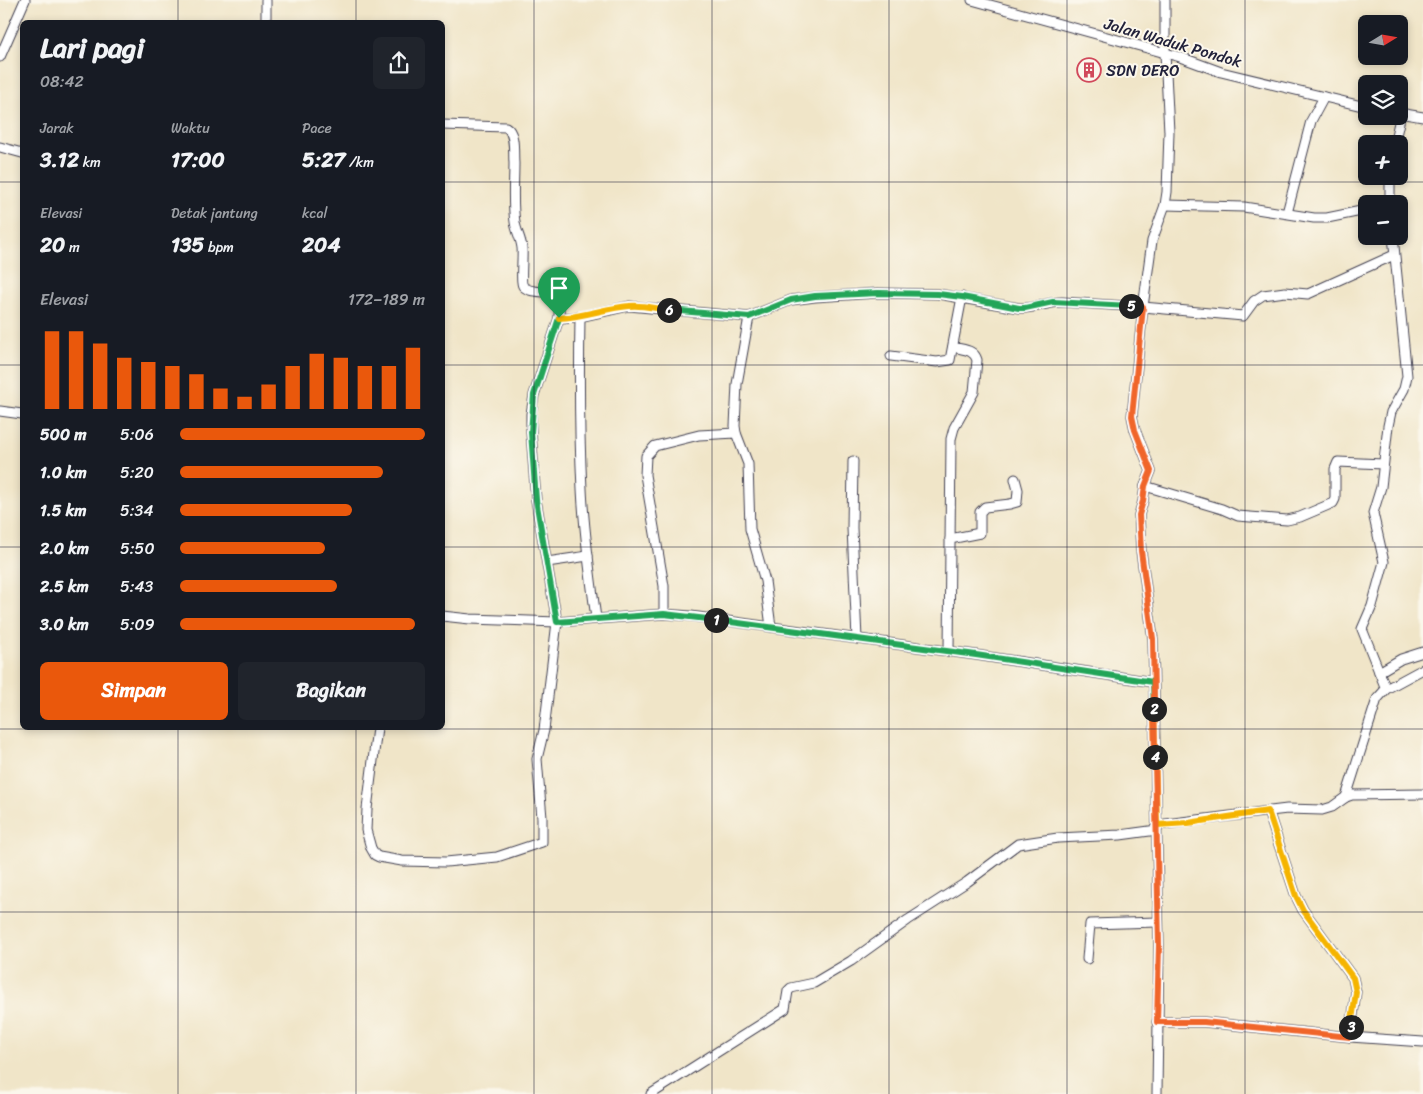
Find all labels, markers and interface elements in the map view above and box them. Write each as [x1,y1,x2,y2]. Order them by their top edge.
street label: Jalan Waduk Pondok [1100,9,1246,76]
north arrow [1358,15,1408,65]
map controls [1358,15,1408,245]
text: Lari pagi [40,23,144,72]
button: share [373,37,425,89]
place label: SDN DERO [1106,56,1180,85]
building icon: SDN DERO [1076,57,1102,83]
text: 08:42 [40,67,84,96]
button: layers [1358,75,1408,125]
text: Jarak [40,116,74,141]
text: Waktu [171,116,210,141]
text: Pace [302,116,332,141]
button: + [1358,135,1408,185]
text: 3.12 [40,141,79,179]
text: 17:00 [171,141,225,179]
text: 5:27 [302,141,345,179]
text: km [79,150,101,175]
text: /km [345,150,374,175]
button: − [1358,195,1408,245]
text: Elevasi [40,201,82,226]
text: Detak jantung [171,201,258,226]
text: kcal [302,201,327,226]
text: 20 [40,226,65,264]
text: 135 [171,226,204,264]
text: 204 [302,226,341,264]
text: m [65,235,80,260]
text: bpm [204,235,234,260]
pin [538,267,580,318]
icon: arrive [545,274,573,302]
text: Elevasi [40,285,88,314]
text: 172–189 m [348,285,425,314]
pin: 5 [1118,294,1144,318]
text: 5 [1127,294,1136,319]
pin: 6 [656,298,682,322]
text: 6 [666,298,673,323]
text: 500 m [40,420,86,449]
text: 5:06 [120,420,154,449]
text: 1.0 km [40,458,87,487]
text: 5:20 [120,458,154,487]
text: 1.5 km [40,496,86,525]
text: 5:34 [120,496,153,525]
text: 2.0 km [40,534,89,563]
text: 5:50 [120,534,155,563]
text: 2.5 km [40,572,89,601]
text: 5:43 [120,572,153,601]
pin: 1 [704,608,728,632]
text: 1 [713,608,720,633]
text: 3.0 km [40,610,89,639]
text: 5:09 [120,610,155,639]
button: Simpan [40,662,228,720]
button: Bagikan [238,662,425,720]
pin: 2 [1142,696,1166,722]
text: 2 [1150,697,1159,722]
pin: 4 [1142,744,1168,770]
text: 4 [1151,745,1160,770]
pin: 3 [1338,1014,1364,1040]
text: 3 [1348,1015,1355,1040]

